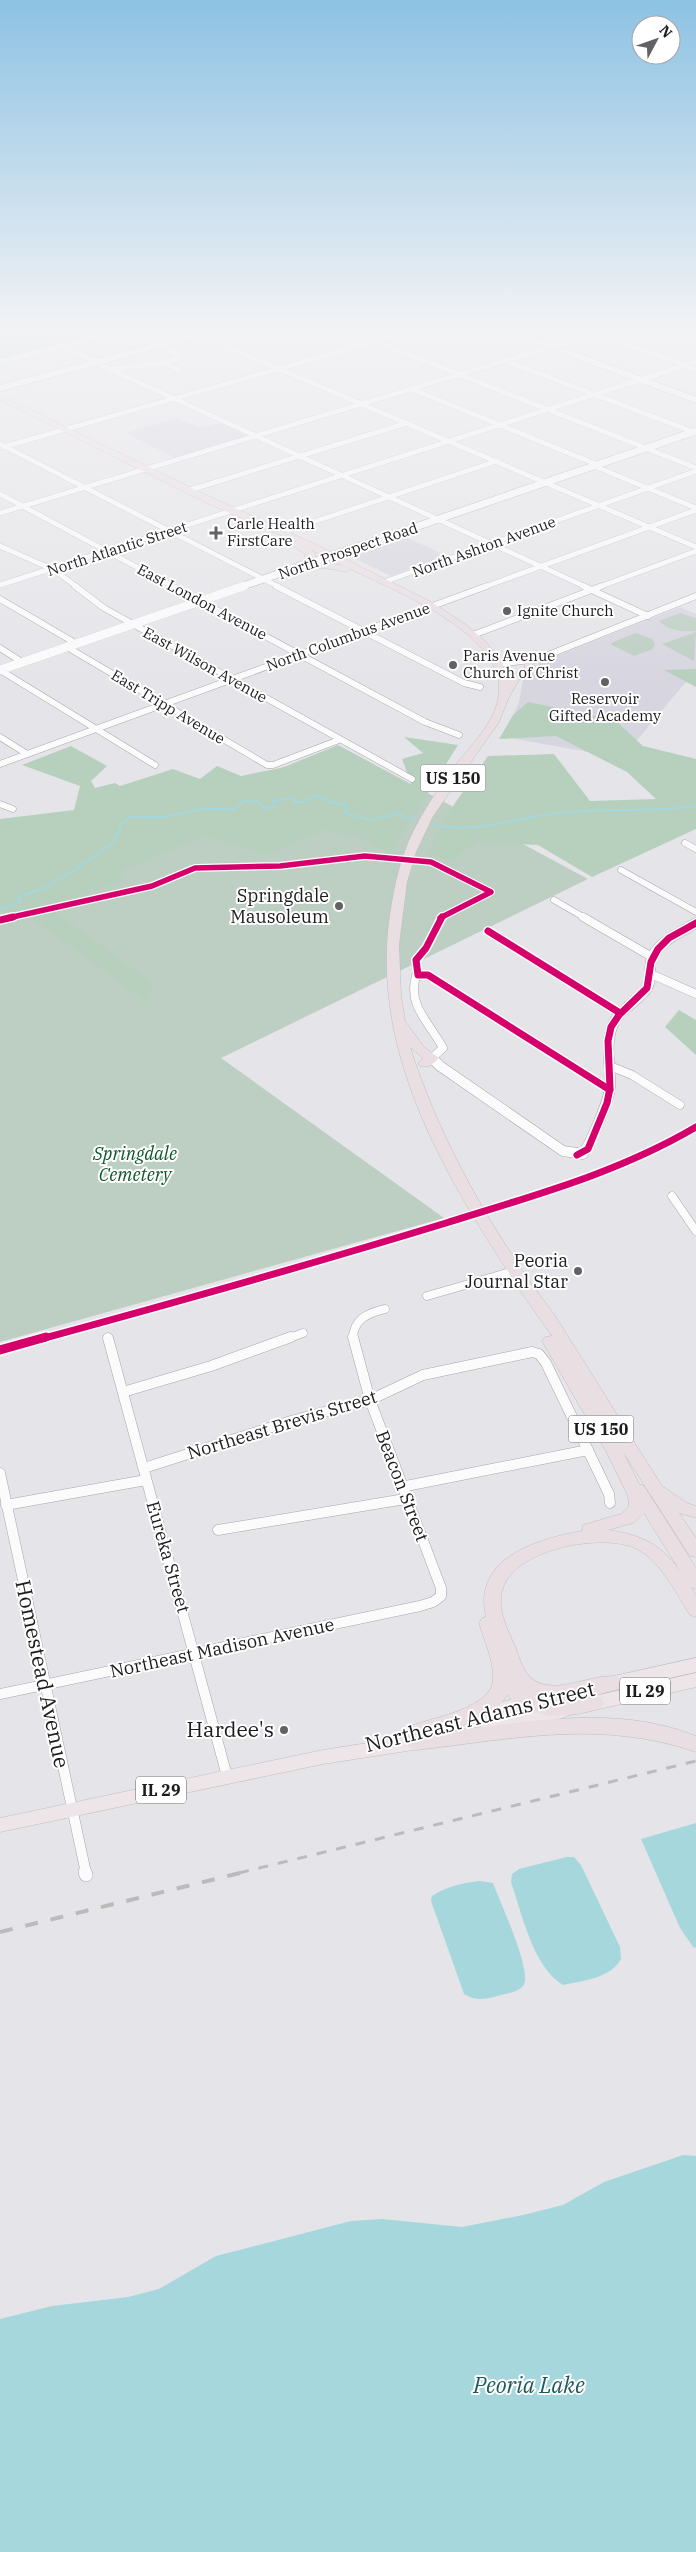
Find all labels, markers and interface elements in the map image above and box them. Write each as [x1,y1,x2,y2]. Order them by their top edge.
north arrow [631,15,681,65]
text: N [655,21,676,42]
street label: North Ashton Avenue [409,512,558,581]
place label: Carle Health FirstCare [227,514,315,550]
street label: North Atlantic Street [44,517,189,580]
street label: North Prospect Road [276,518,420,583]
marker: Carle Health FirstCare [209,526,223,540]
street label: East London Avenue [134,559,270,644]
street label: North Columbus Avenue [263,598,432,675]
place label: Ignite Church [517,601,614,620]
marker: Ignite Church [501,605,513,617]
street label: East Wilson Avenue [140,623,271,707]
place label: Paris Avenue Church of Christ [463,646,579,682]
marker: Paris Avenue Church of Christ [447,659,459,671]
street label: East Tripp Avenue [108,665,229,748]
marker: Reservoir Gifted Academy [599,676,611,688]
place label: Reservoir Gifted Academy [549,689,661,725]
road number: US 150 [420,764,486,791]
place label: Springdale Mausoleum [230,884,329,928]
marker: Springdale Mausoleum [333,900,345,912]
park label: Springdale Cemetery [92,1142,177,1186]
place label: Peoria Journal Star [465,1249,568,1293]
marker: Peoria Journal Star [572,1265,584,1277]
street label: Northeast Brevis Street [184,1385,379,1464]
road number: US 150 [568,1416,634,1442]
street label: Beacon Street [371,1427,434,1545]
street label: Eureka Street [142,1498,195,1615]
street label: Homestead Avenue [9,1577,77,1770]
street label: Northeast Madison Avenue [108,1612,336,1683]
street label: Northeast Adams Street [362,1674,598,1758]
road number: IL 29 [620,1678,670,1704]
place label: Hardee's [187,1715,274,1743]
marker: Hardee's [278,1724,290,1736]
road number: IL 29 [136,1776,186,1804]
water label: Peoria Lake [472,2370,585,2399]

